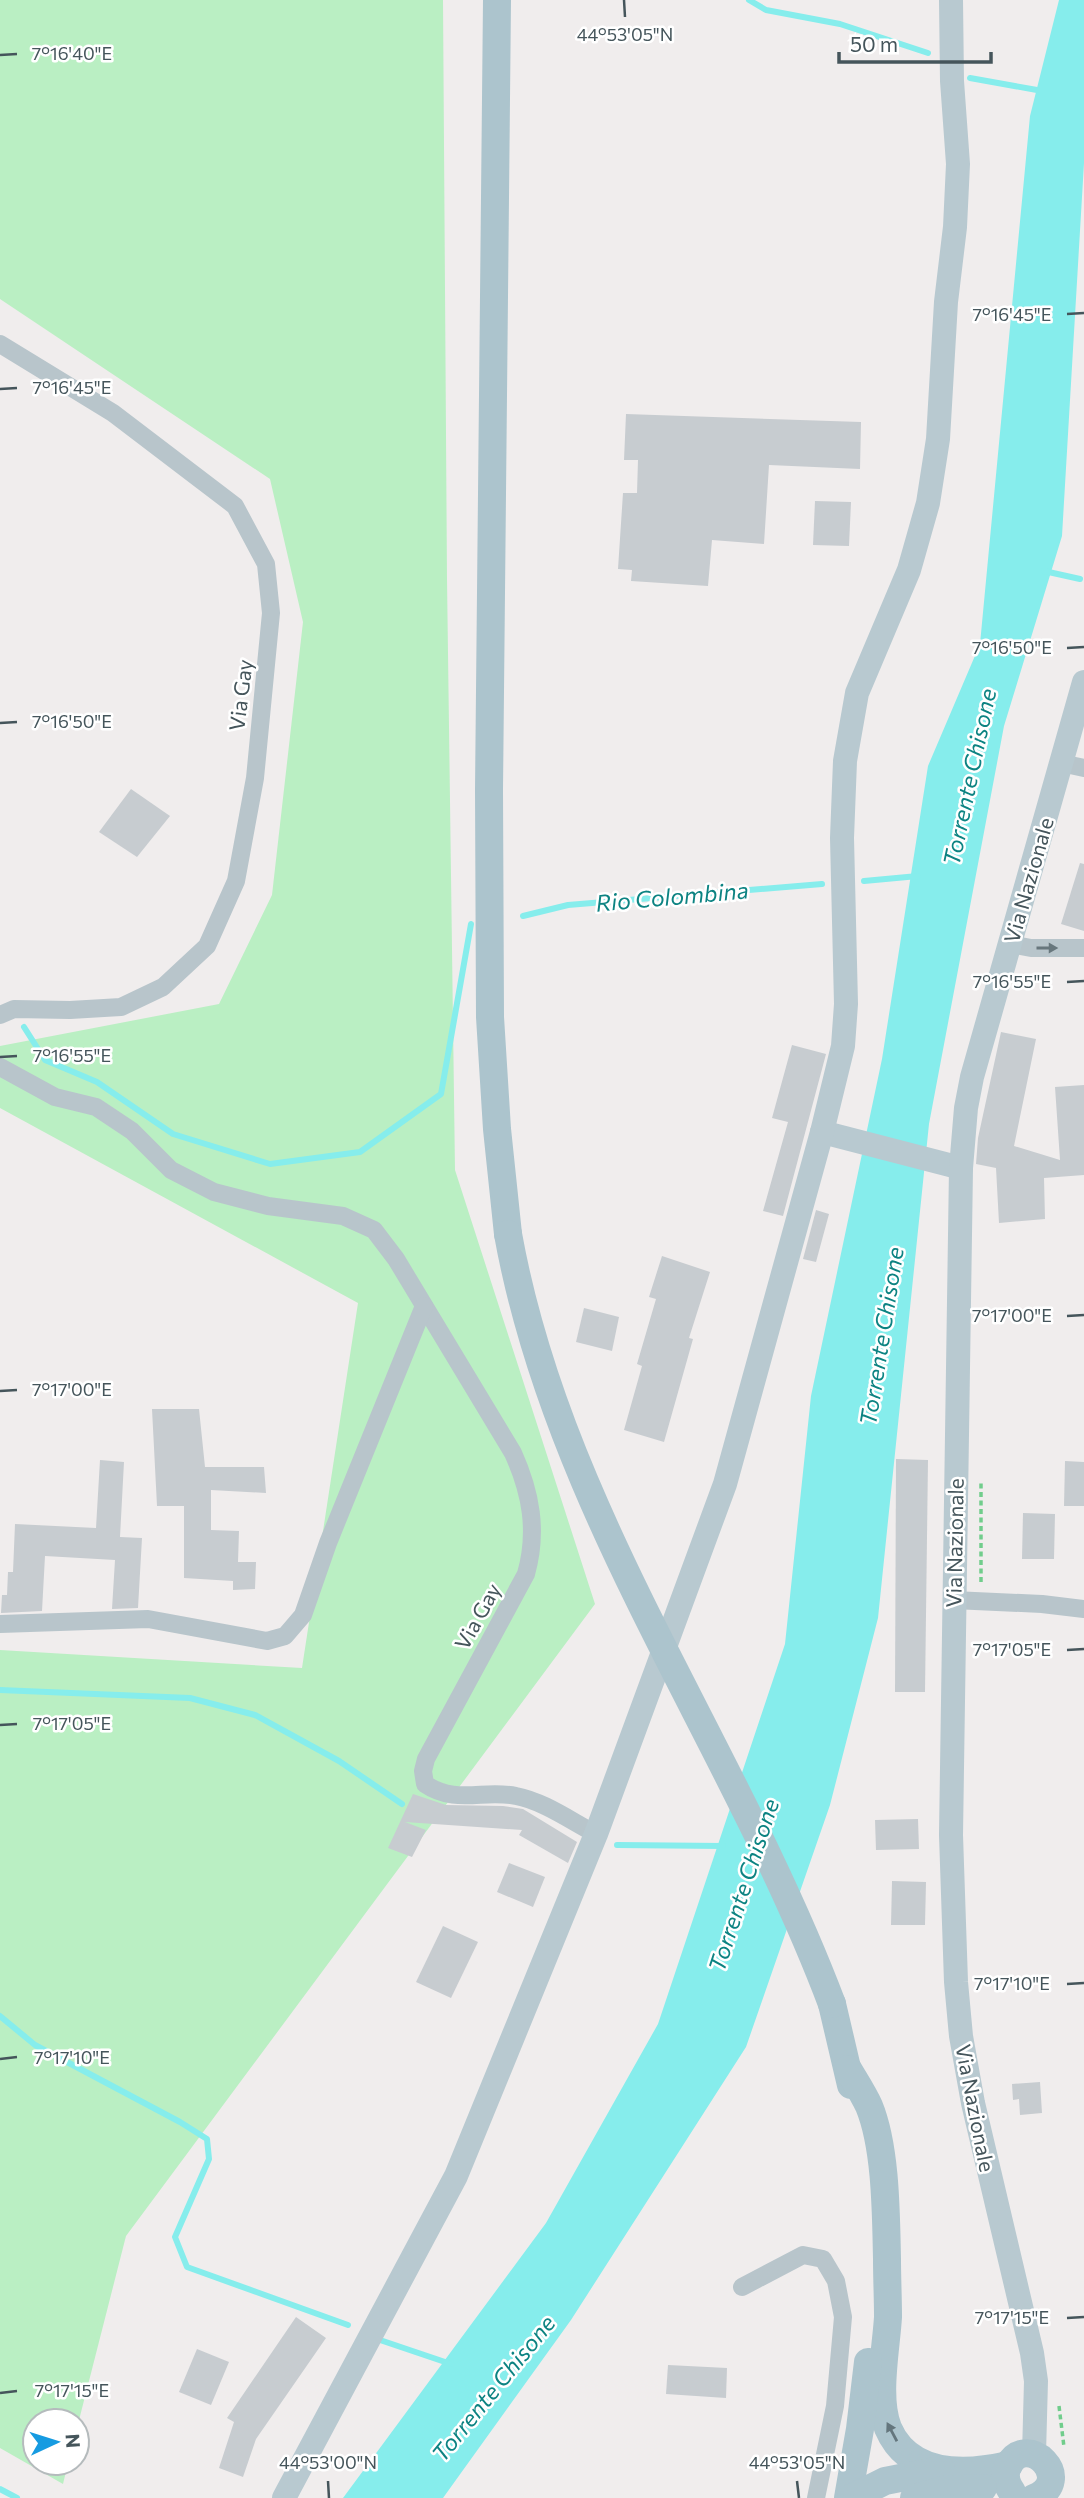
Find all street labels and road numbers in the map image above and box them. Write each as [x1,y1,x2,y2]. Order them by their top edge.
street label: Via Gay [223,658,257,732]
street label: Via Nazionale [998,814,1058,946]
street label: Via Nazionale [940,1478,968,1608]
street label: Via Gay [449,1578,505,1653]
street label: Via Nazionale [951,2042,1001,2174]

